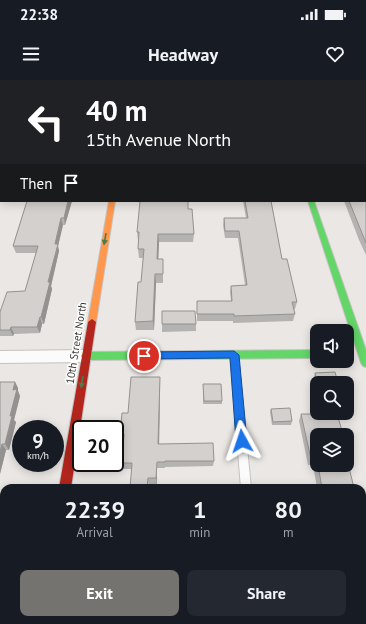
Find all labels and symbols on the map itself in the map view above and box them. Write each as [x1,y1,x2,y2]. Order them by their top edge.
one-way arrow [102,233,108,246]
street label: 10th Street North [63,301,89,385]
pin [127,339,161,373]
one-way arrow [79,375,85,388]
speed limit sign: 20 [72,420,124,472]
position arrow [221,420,263,462]

